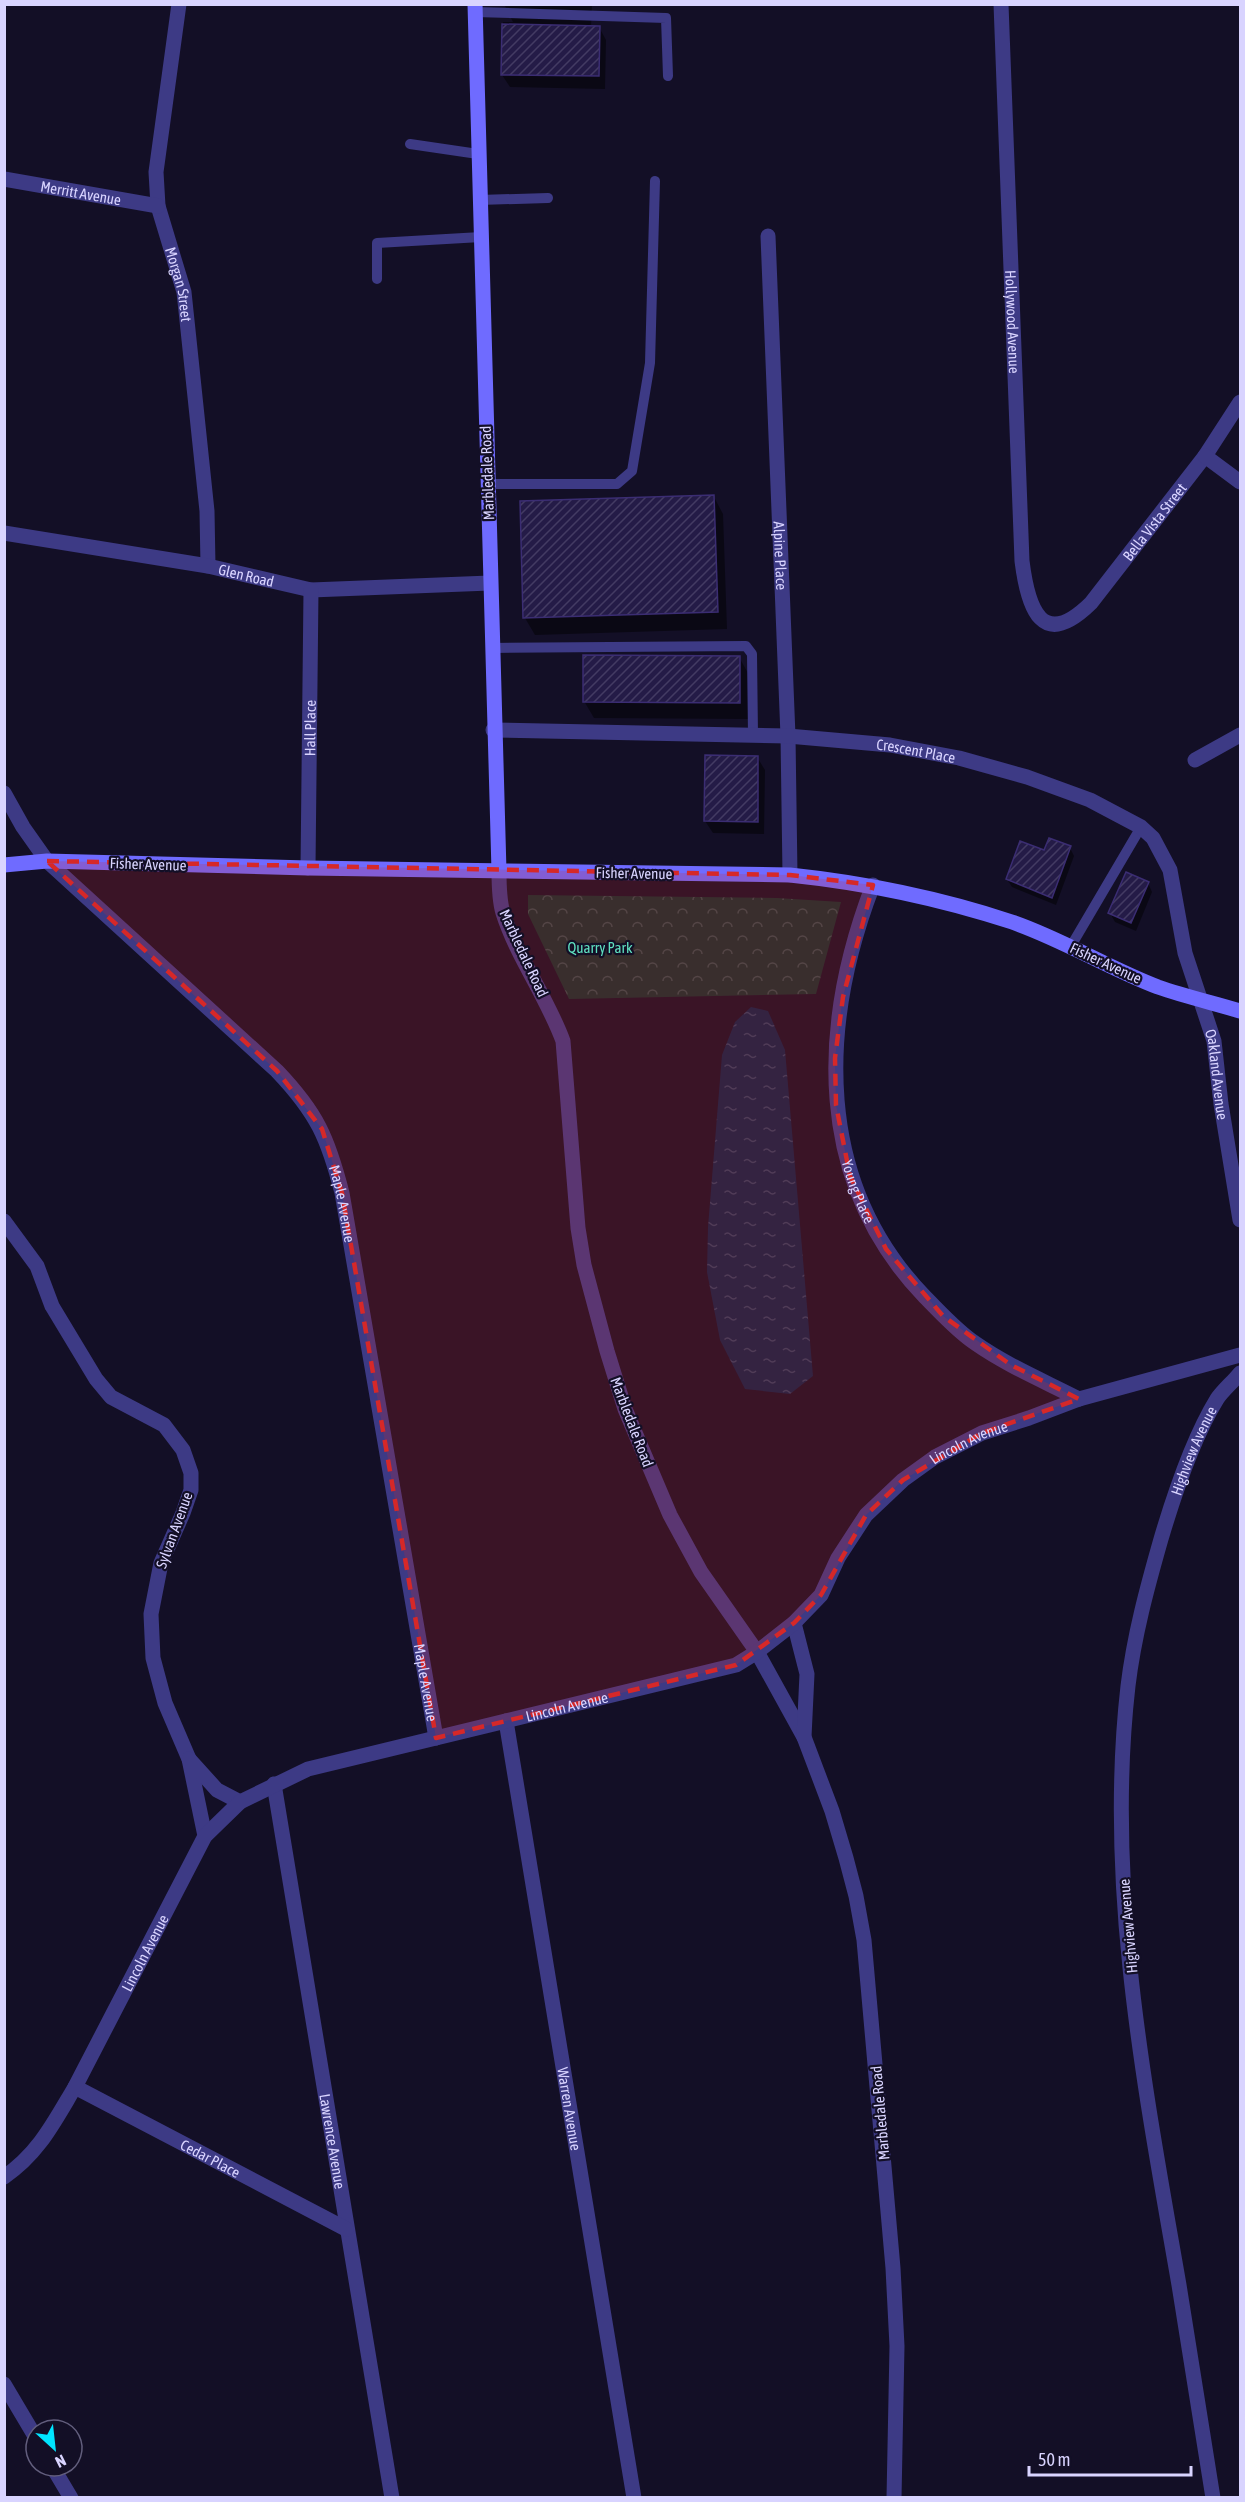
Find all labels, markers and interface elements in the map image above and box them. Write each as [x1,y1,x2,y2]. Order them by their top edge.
street label: Merritt Avenue [39,177,123,208]
street label: Morgan Street [162,245,196,323]
street label: Hollywood Avenue [1003,270,1023,374]
street label: Marbledale Road [477,425,497,521]
street label: Bella Vista Street [1119,480,1189,564]
street label: Alpine Place [771,521,791,591]
street label: Glen Road [217,560,276,590]
street label: Hall Place [301,700,318,756]
street label: Crescent Place [876,735,957,766]
street label: Fisher Avenue [109,854,187,874]
street label: Fisher Avenue [595,864,673,882]
street label: Marbledale Road [496,907,552,999]
park label: Quarry Park [567,939,633,956]
street label: Fisher Avenue [1068,939,1145,987]
street label: Oakland Avenue [1202,1027,1232,1121]
street label: Young Place [839,1158,879,1226]
street label: Maple Avenue [326,1163,359,1244]
street label: Marbledale Road [607,1375,657,1469]
street label: Highview Avenue [1167,1403,1220,1497]
street label: Lincoln Avenue [926,1417,1010,1467]
street label: Sylvan Avenue [152,1489,196,1571]
street label: Maple Avenue [411,1642,441,1723]
street label: Lincoln Avenue [524,1688,610,1724]
street label: Highview Avenue [1115,1878,1141,1974]
street label: Lincoln Avenue [118,1911,172,1994]
street label: Marbledale Road [867,2065,893,2161]
street label: Warren Avenue [555,2066,585,2152]
street label: Lawrence Avenue [317,2092,349,2190]
street label: Cedar Place [178,2135,243,2181]
north arrow [24,2418,84,2478]
scale bar [1029,2439,1191,2477]
text: 50 m [1038,2449,1070,2470]
text: N [53,2451,69,2472]

